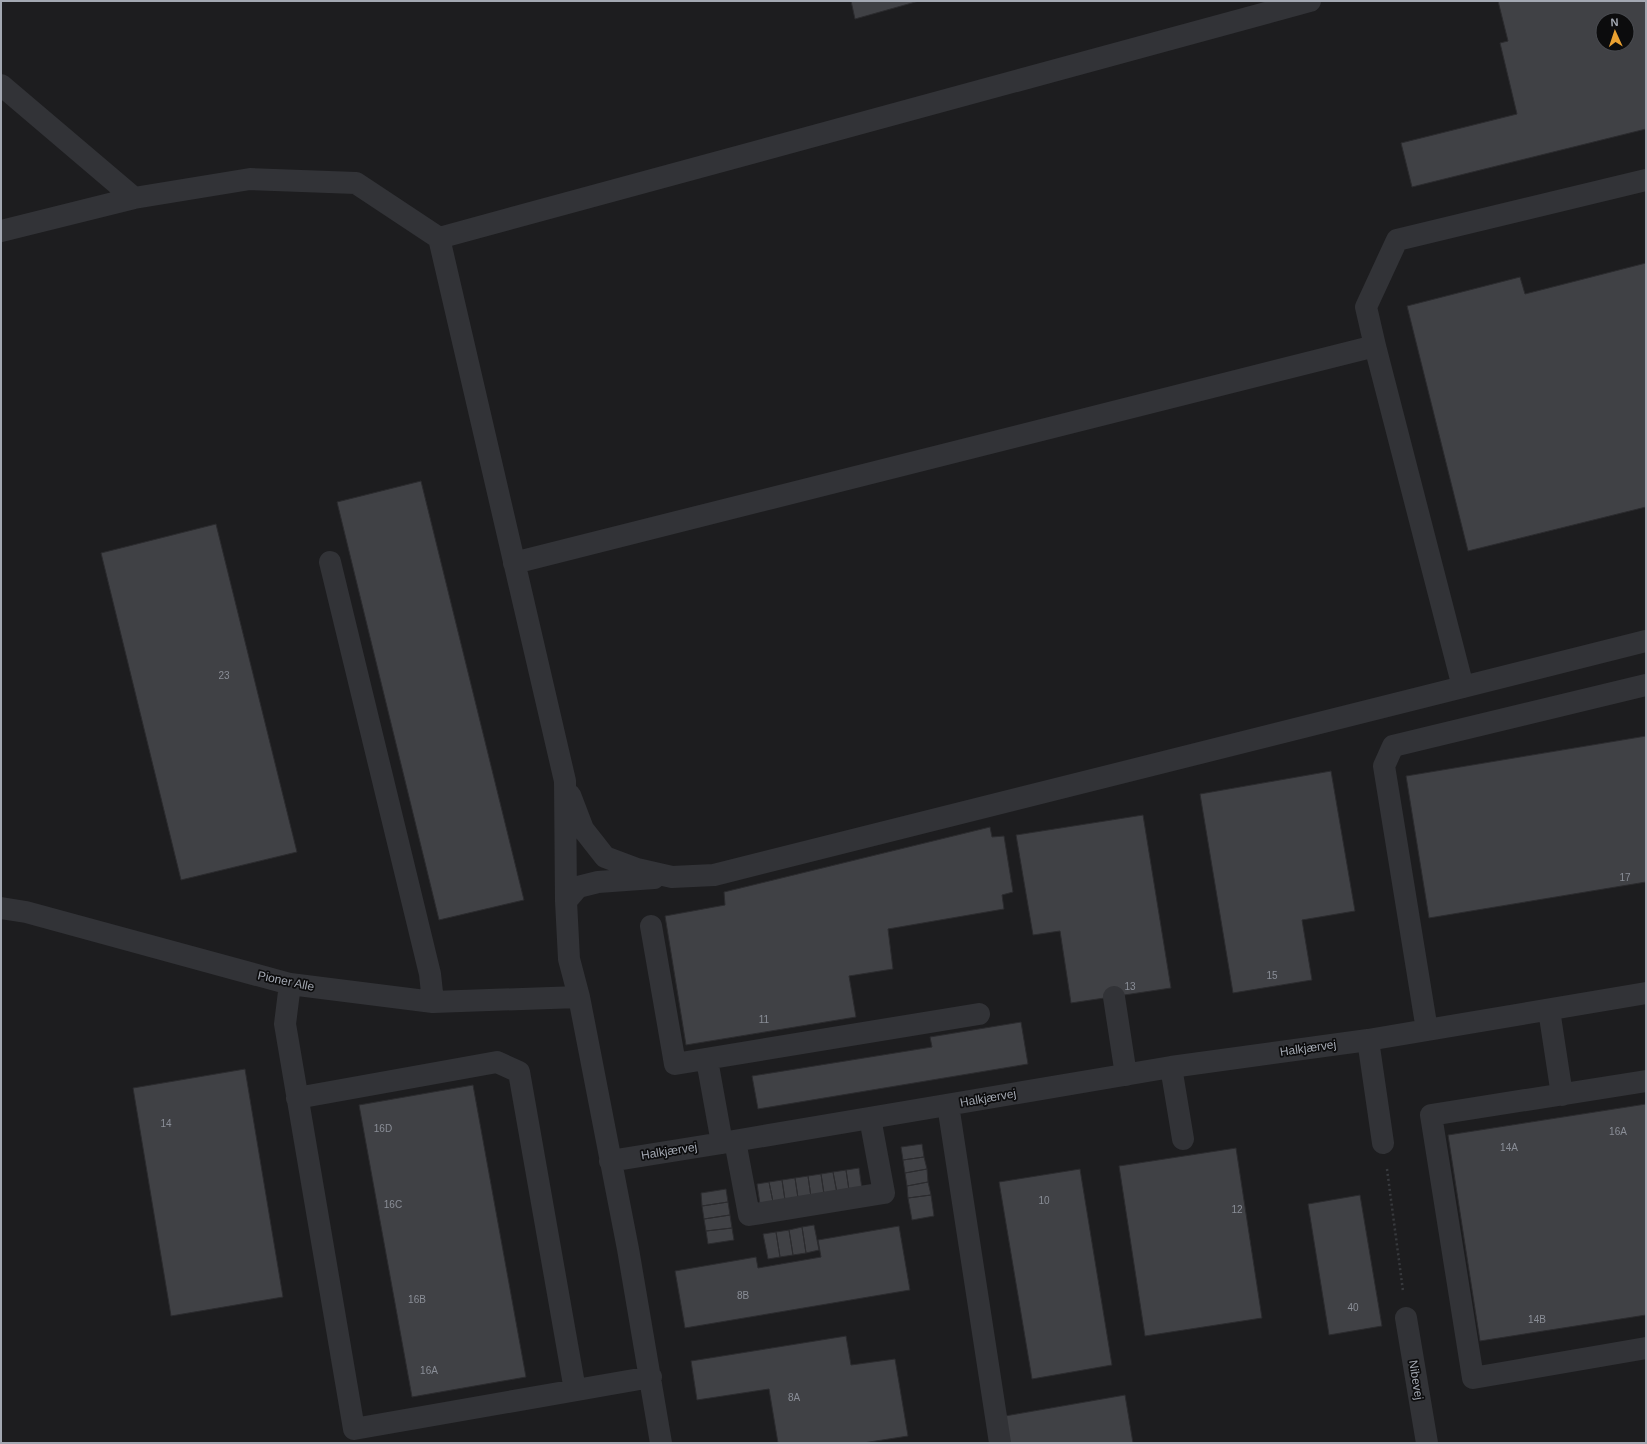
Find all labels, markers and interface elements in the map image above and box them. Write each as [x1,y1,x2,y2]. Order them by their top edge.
north arrow [1595,12,1635,52]
text: N [1610,16,1619,28]
house number: 23 [218,670,230,681]
house number: 17 [1619,872,1631,883]
street label: Pioner Alle [256,968,316,994]
house number: 15 [1266,970,1278,981]
house number: 13 [1124,981,1136,992]
house number: 11 [759,1014,770,1025]
street label: Halkjærvej [1279,1037,1337,1059]
street label: Halkjærvej [959,1086,1017,1110]
house number: 14 [160,1118,172,1129]
house number: 16D [374,1123,392,1134]
house number: 16A [1609,1126,1627,1137]
street label: Halkjærvej [640,1140,698,1162]
house number: 14A [1500,1142,1518,1153]
house number: 10 [1038,1195,1050,1206]
house number: 16C [384,1199,402,1210]
house number: 12 [1231,1204,1243,1215]
house number: 8B [737,1290,749,1301]
house number: 16B [408,1294,426,1305]
house number: 40 [1347,1302,1359,1313]
house number: 14B [1528,1314,1546,1325]
street label: Nibevej [1406,1359,1426,1401]
house number: 16A [420,1365,438,1376]
house number: 8A [788,1392,800,1403]

